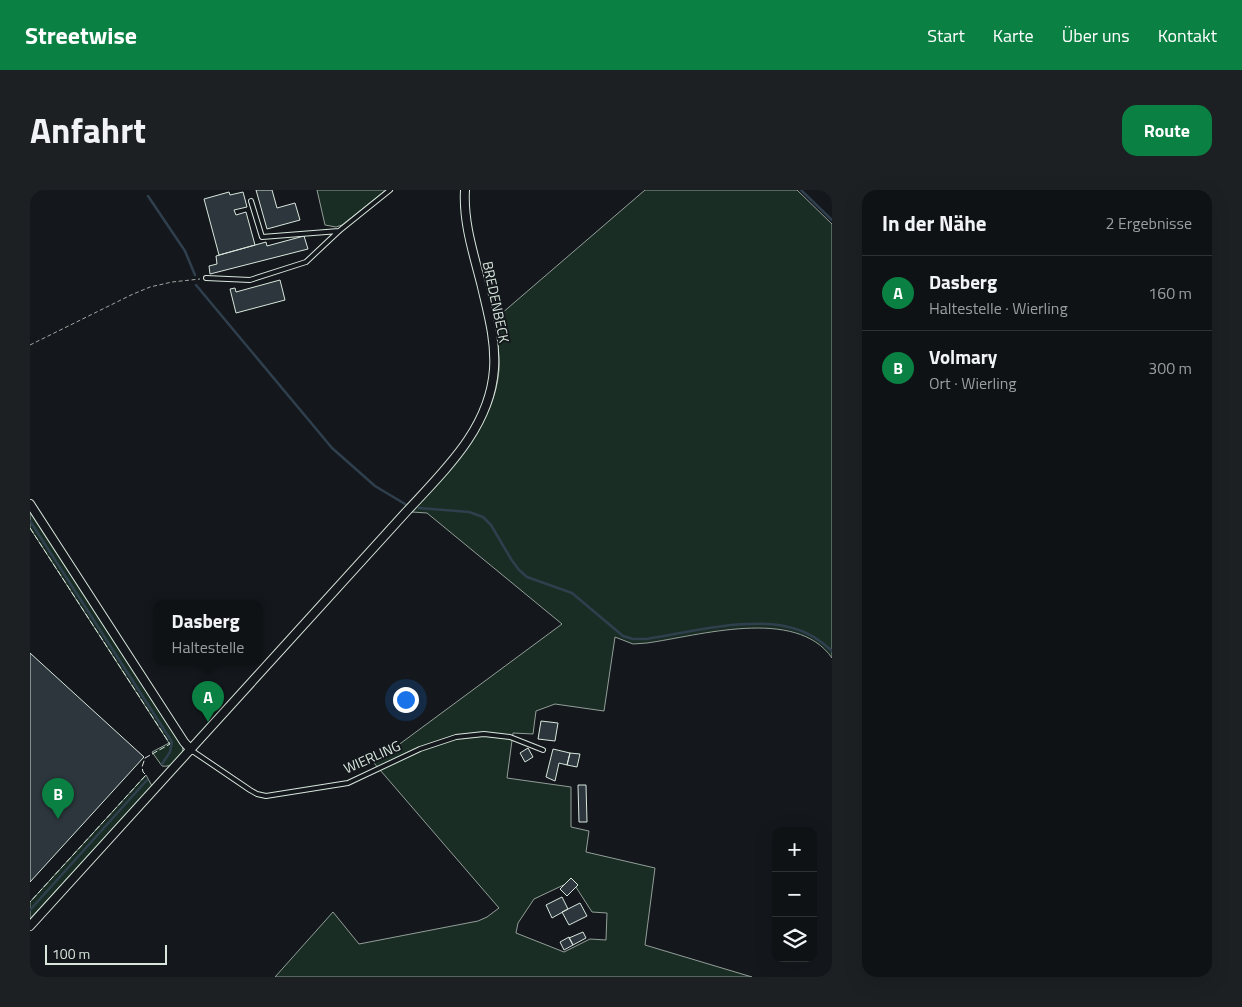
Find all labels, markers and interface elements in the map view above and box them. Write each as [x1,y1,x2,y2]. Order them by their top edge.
text: Streetwise [25,17,137,53]
text: Start [927,22,965,49]
text: Karte [993,22,1034,49]
text: Über uns [1062,22,1130,49]
text: Kontakt [1158,22,1217,49]
text: Anfahrt [30,103,146,157]
button: Route [1122,105,1212,156]
text: In der Nähe [882,207,987,239]
text: 2 Ergebnisse [1105,211,1192,235]
street label: BREDENBECK [478,259,515,345]
text: Dasberg [929,267,997,296]
text: A [893,281,903,305]
text: 160 m [1148,281,1192,305]
text: Haltestelle · Wierling [929,296,1068,320]
text: Volmary [929,342,997,371]
text: B [893,356,903,380]
text: 300 m [1148,356,1192,380]
text: Ort · Wierling [929,371,1017,395]
popup [153,600,263,665]
text: Dasberg [172,606,240,635]
text: Haltestelle [172,635,244,659]
pin: A [192,681,224,722]
your location [393,687,419,713]
street label: WIERLING [340,735,404,778]
pin: B [42,778,74,819]
map controls [772,827,817,962]
button: + [772,827,817,872]
button: − [772,872,817,917]
button: layers [772,917,817,962]
scale bar [45,942,168,965]
text: 100 m [52,943,90,964]

